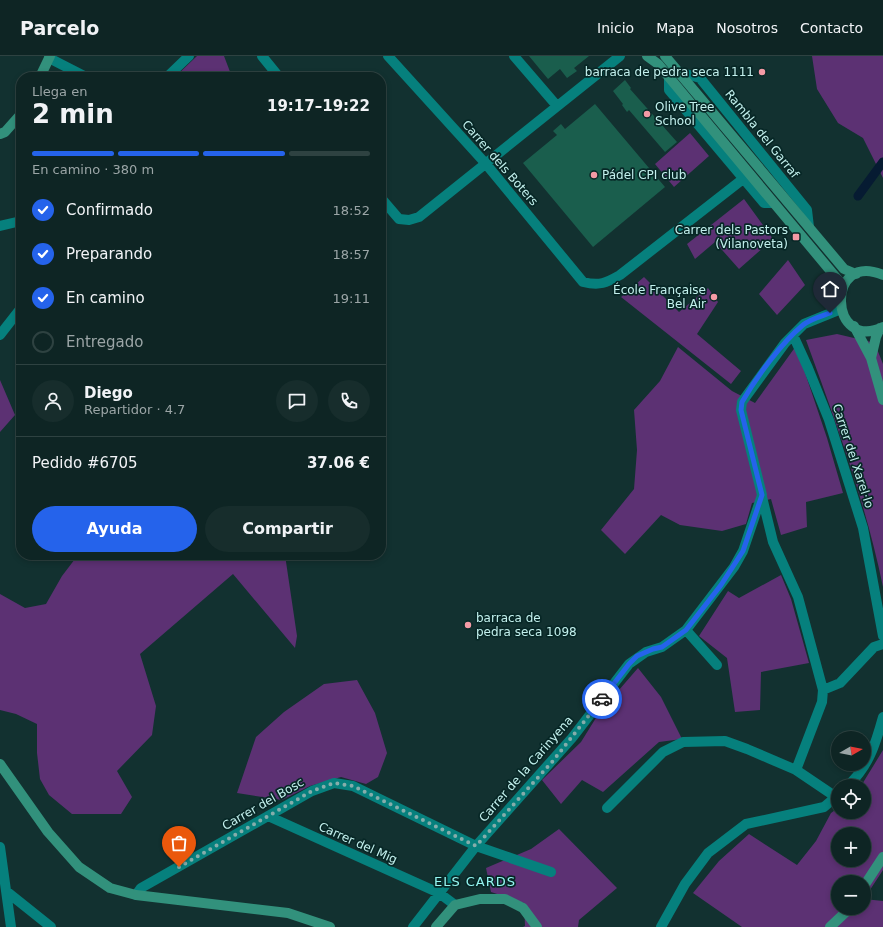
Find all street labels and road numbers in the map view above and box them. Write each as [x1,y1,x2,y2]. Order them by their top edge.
street label: Rambla del Garraf [722,87,802,181]
street label: Carrer dels Boters [459,117,541,209]
street label: Carrer del Xarel·lo [830,402,876,510]
street label: Carrer de la Carinyena [476,713,576,825]
street label: Carrer del Bosc [220,775,306,833]
street label: Carrer del Mig [316,819,400,867]

